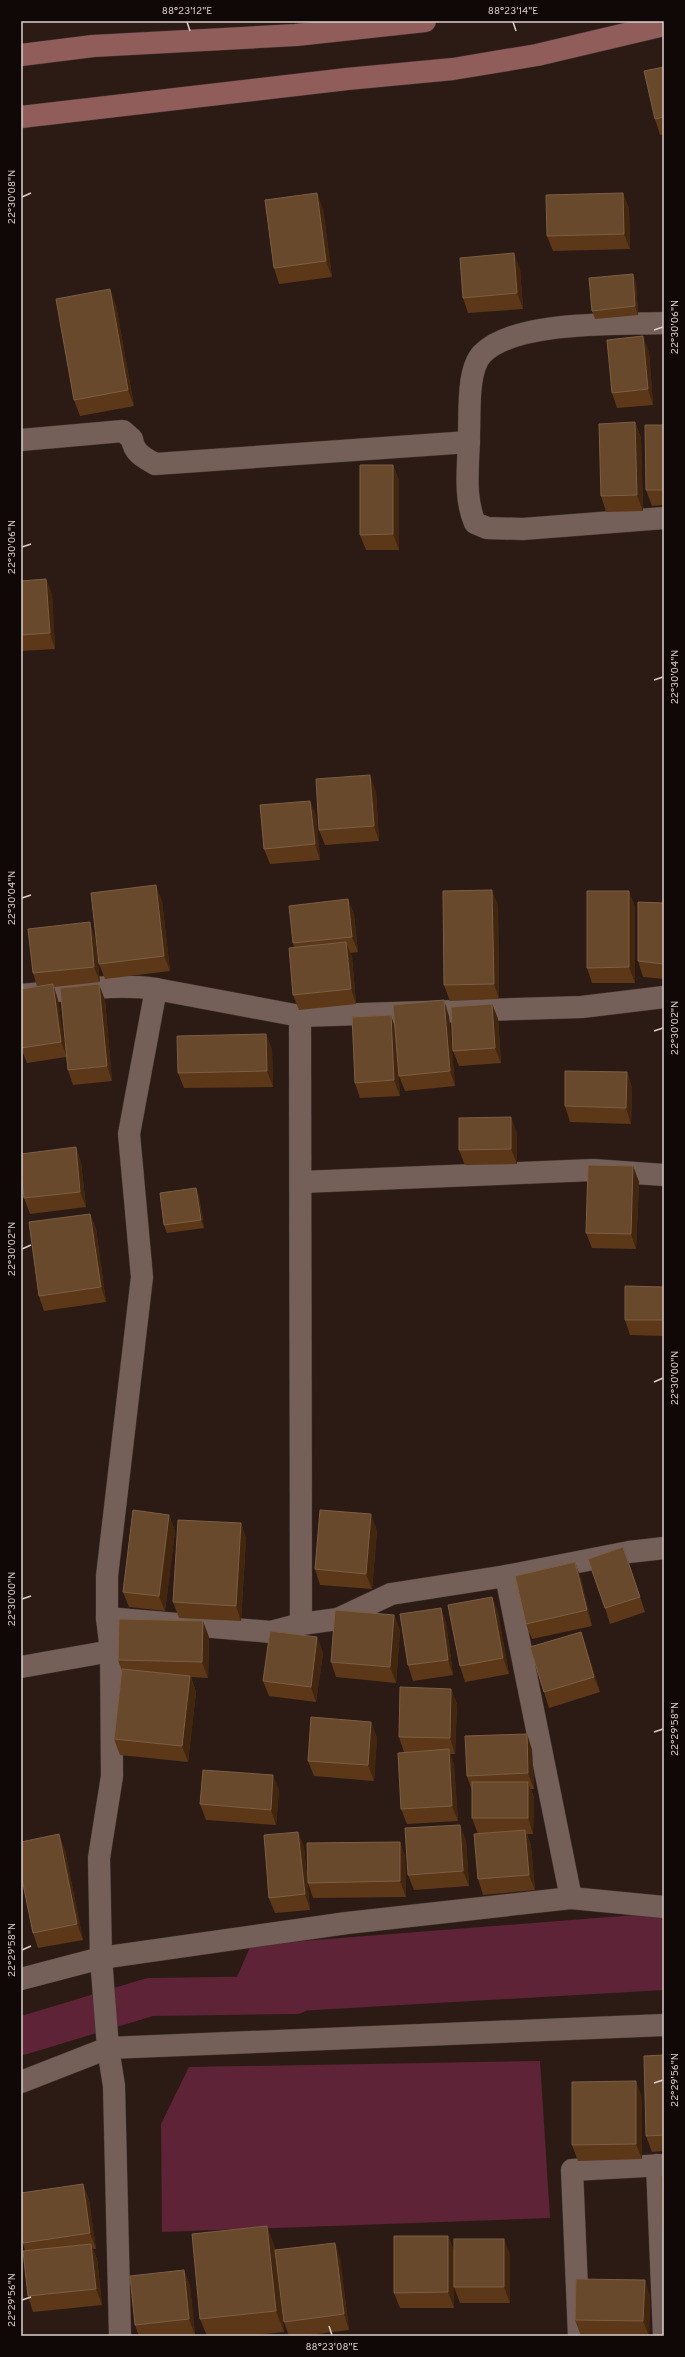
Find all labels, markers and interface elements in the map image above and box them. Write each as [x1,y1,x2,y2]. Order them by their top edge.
text: 88°23'12"E [162,5,212,18]
text: 88°23'14"E [488,5,538,18]
text: 22°30'08"N [6,170,19,224]
text: 22°30'06"N [669,300,682,354]
text: 22°30'06"N [6,520,19,574]
text: 22°30'04"N [669,650,682,704]
text: 22°30'04"N [6,871,19,925]
text: 22°30'02"N [669,1001,682,1055]
text: 22°30'02"N [6,1222,19,1276]
text: 22°30'00"N [669,1351,682,1405]
text: 22°30'00"N [6,1572,19,1626]
text: 22°29'58"N [669,1702,682,1756]
text: 22°29'58"N [6,1923,19,1977]
text: 22°29'56"N [669,2053,682,2107]
text: 22°29'56"N [6,2273,19,2327]
text: 88°23'08"E [305,2341,359,2354]

